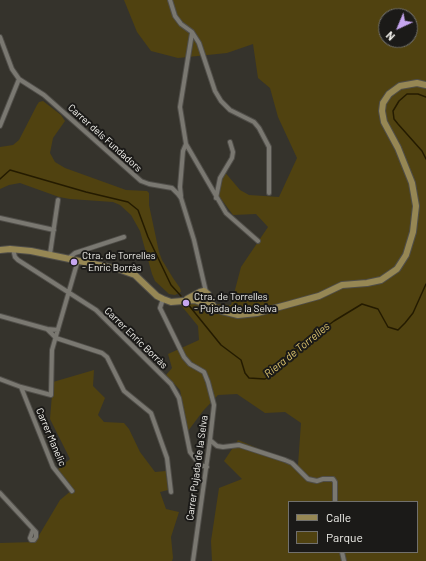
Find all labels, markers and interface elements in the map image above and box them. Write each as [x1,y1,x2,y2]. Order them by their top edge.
north arrow [378,8,418,48]
text: N [383,29,397,43]
street label: Carrer dels Fundadors [66,102,144,174]
place label: Ctra. de Torrelles - Enric Borràs [82,250,156,274]
marker: Ctra. de Torrelles - Enric Borràs [69,257,79,267]
place label: Ctra. de Torrelles - Pujada de la Selva [194,291,277,314]
marker: Ctra. de Torrelles - Pujada de la Selva [181,298,191,308]
street label: Carrer Enric Borràs [102,305,170,371]
water label: Riera de Torrelles [262,320,332,380]
street label: Carrer Manelic [33,406,69,468]
street label: Carrer Pujada de la Selva [184,415,210,521]
legend [288,501,418,553]
text: Calle [326,510,351,524]
text: Parque [326,530,363,544]

